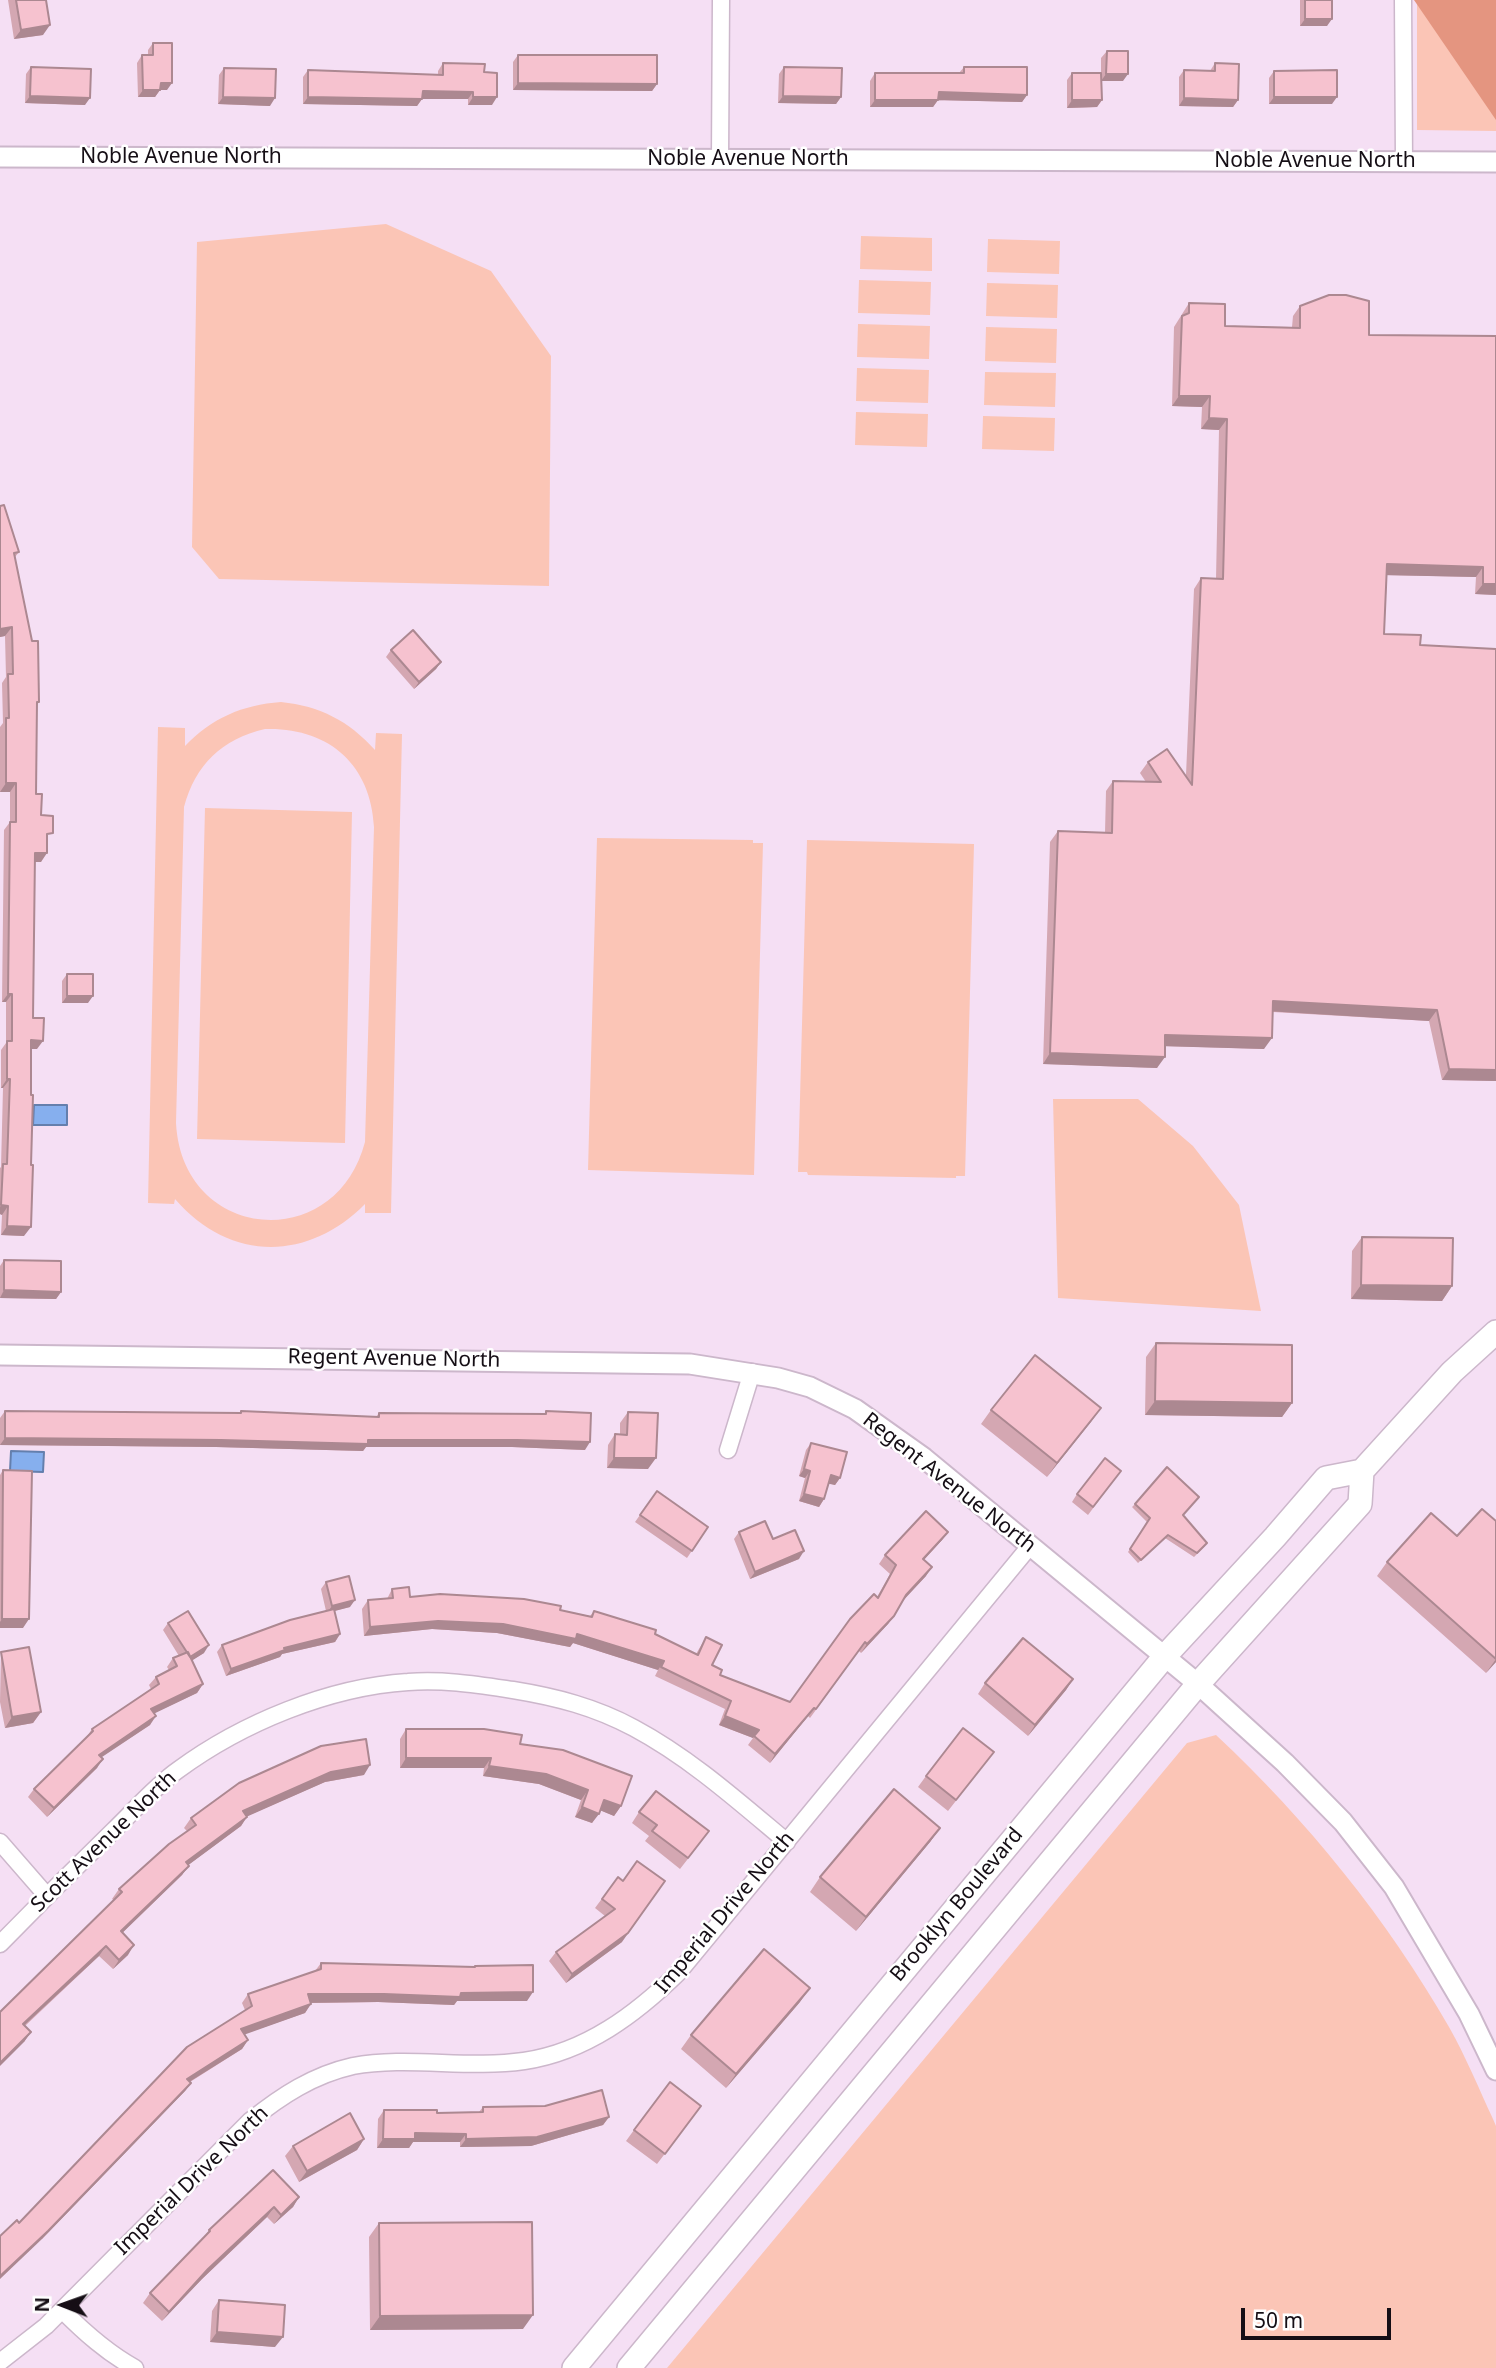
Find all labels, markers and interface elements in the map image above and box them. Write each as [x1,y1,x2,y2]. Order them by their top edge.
street label: Noble Avenue North [80,144,282,170]
street label: Noble Avenue North [647,146,849,172]
street label: Noble Avenue North [1214,148,1416,174]
street label: Regent Avenue North [287,1345,501,1373]
street label: Regent Avenue North [857,1408,1041,1558]
street label: Scott Avenue North [26,1766,182,1918]
street label: Brooklyn Boulevard [885,1823,1029,1987]
street label: Imperial Drive North [650,1827,800,1999]
street label: Imperial Drive North [110,2101,274,2261]
north arrow [28,2270,98,2340]
scale bar [1244,2294,1394,2338]
text: N [29,2297,55,2313]
text: 50 m [1254,2306,1303,2334]

